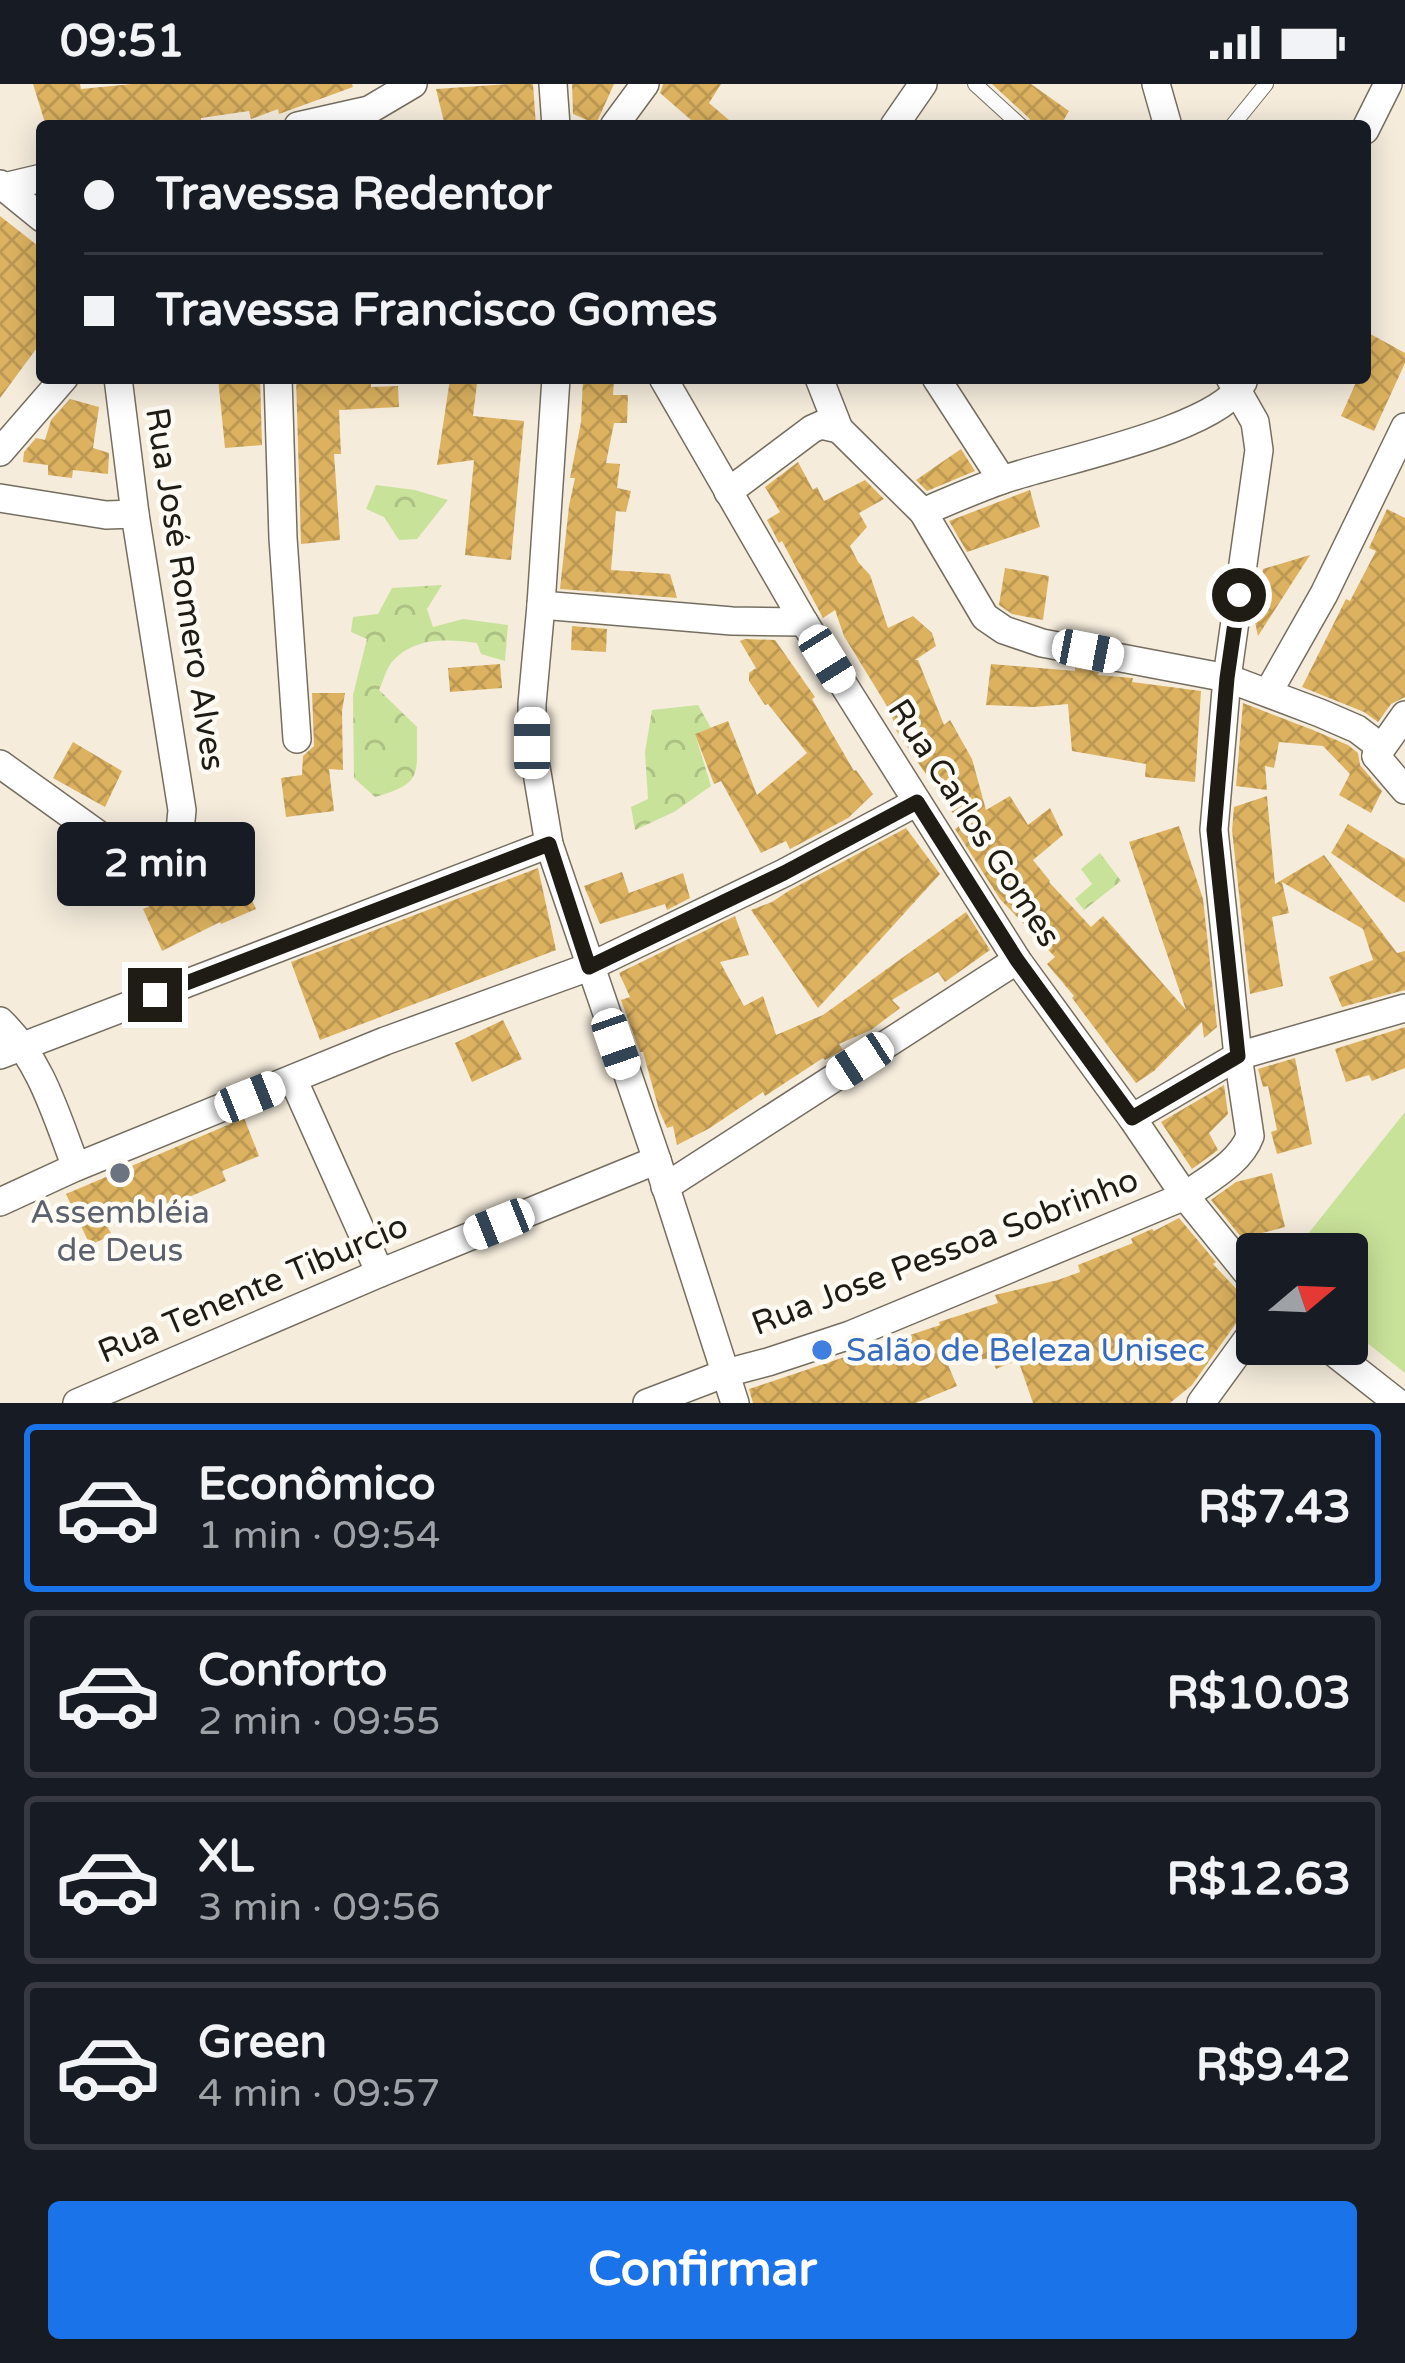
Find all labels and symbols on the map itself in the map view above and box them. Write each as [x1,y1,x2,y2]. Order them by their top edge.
street label: Rua José Romero Alves [137,405,233,773]
route start [1212,568,1266,622]
car [793,619,861,699]
car [1049,626,1127,676]
street label: Rua Carlos Gomes [879,692,1069,954]
car [514,707,550,779]
callout: 2 min [56,821,254,905]
route end [128,968,182,1022]
car [587,1004,645,1084]
car [820,1026,900,1096]
car [210,1067,290,1127]
marker: Assembléia de Deus [107,1160,133,1186]
street label: Rua Jose Pessoa Sobrinho [746,1160,1144,1344]
place label: Assembléia de Deus [30,1193,210,1270]
car [459,1194,539,1254]
street label: Rua Tenente Tiburcio [92,1206,414,1372]
north arrow [1236,1233,1368,1365]
place label: Salão de Beleza Unisec [846,1331,1205,1370]
marker: Salão de Beleza Unisec [809,1337,835,1363]

